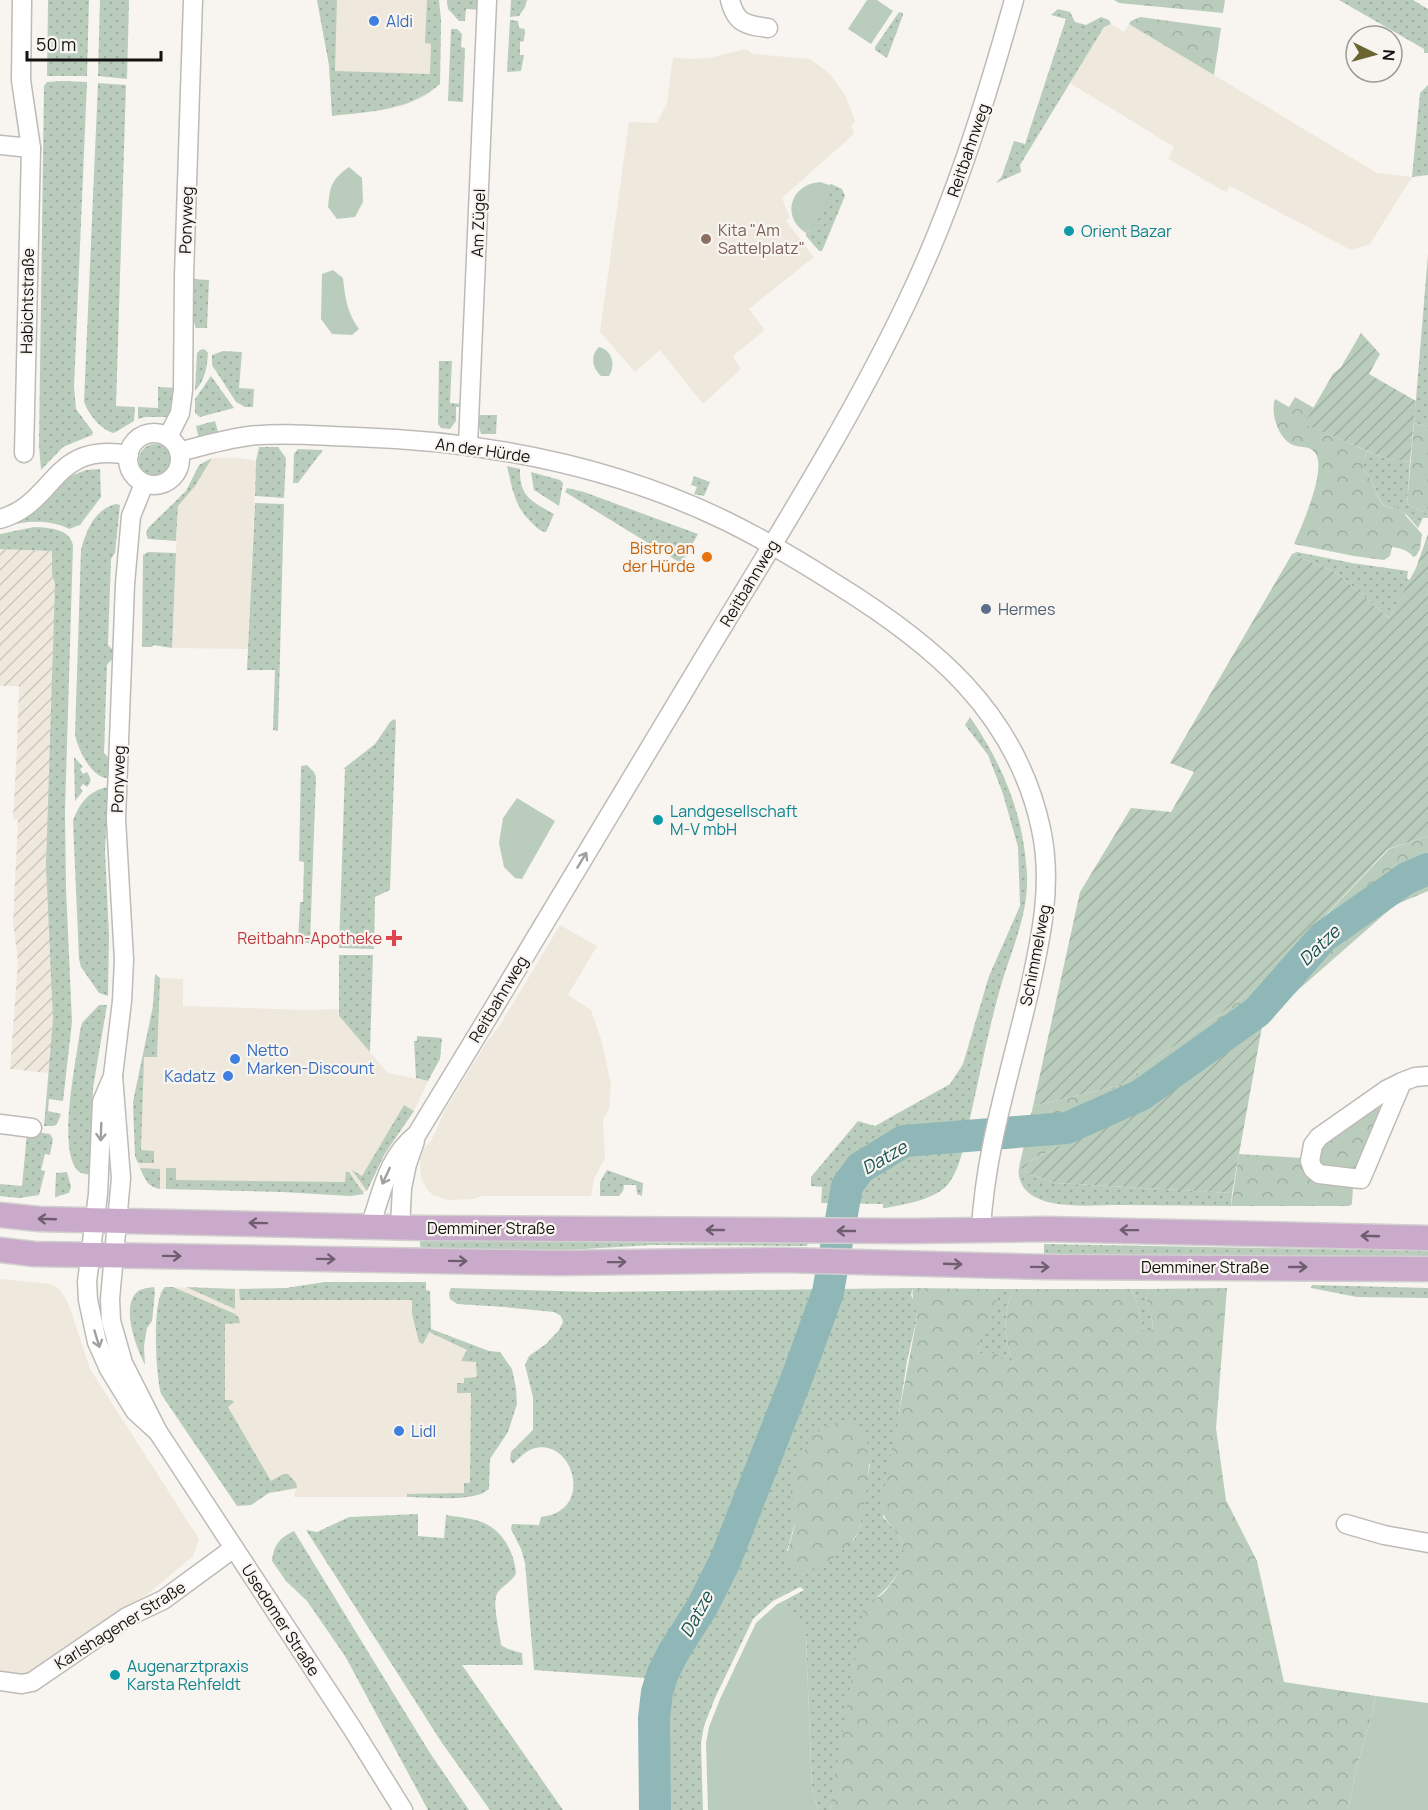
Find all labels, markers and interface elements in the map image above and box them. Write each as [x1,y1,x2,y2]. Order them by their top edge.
place label: Aldi [386,10,413,32]
marker: Aldi [367,14,381,28]
scale bar [27,24,160,62]
north arrow [1344,24,1404,84]
text: 50 m [36,32,76,56]
text: N [1377,49,1400,62]
street label: Reitbahnweg [942,100,994,200]
street label: Ponyweg [174,186,198,254]
street label: Am Zügel [466,188,490,258]
place label: Kita "Am Sattelplatz" [718,219,805,259]
place label: Orient Bazar [1081,220,1172,242]
marker: Orient Bazar [1062,224,1076,238]
marker: Kita "Am Sattelplatz" [699,232,713,246]
street label: Habichtstraße [15,248,39,354]
street label: An der Hürde [434,432,532,468]
street label: Reitbahnweg [714,535,784,631]
place label: Bistro an der Hürde [622,537,695,577]
marker: Bistro an der Hürde [700,550,714,564]
place label: Hermes [998,598,1055,620]
marker: Hermes [979,602,993,616]
street label: Ponyweg [106,745,130,813]
place label: Landgesellschaft M-V mbH [670,800,798,840]
marker: Landgesellschaft M-V mbH [651,813,665,827]
one-way arrow [577,852,589,869]
street label: Schimmelweg [1014,902,1056,1008]
water label: Datze [1293,918,1346,971]
place label: Reitbahn-Apotheke [237,927,382,949]
marker: Reitbahn-Apotheke [387,931,401,945]
street label: Reitbahnweg [463,951,533,1047]
place label: Netto Marken-Discount [247,1039,375,1079]
marker: Netto Marken-Discount [228,1052,242,1066]
place label: Kadatz [164,1065,216,1087]
marker: Kadatz [221,1069,235,1083]
one-way arrow [95,1122,106,1142]
water label: Datze [857,1134,912,1180]
one-way arrow [380,1167,392,1185]
one-way arrow [38,1213,58,1225]
one-way arrow [248,1217,268,1229]
street label: Demminer Straße [427,1217,555,1239]
one-way arrow [705,1224,725,1236]
one-way arrow [1120,1224,1140,1236]
one-way arrow [836,1225,856,1237]
one-way arrow [1360,1230,1380,1241]
one-way arrow [162,1250,182,1261]
one-way arrow [315,1253,335,1264]
one-way arrow [447,1255,467,1267]
one-way arrow [607,1256,627,1268]
street label: Demminer Straße [1141,1256,1269,1278]
one-way arrow [942,1258,962,1270]
one-way arrow [1029,1261,1049,1273]
one-way arrow [1287,1261,1307,1273]
one-way arrow [93,1329,104,1348]
place label: Lidl [411,1420,436,1442]
marker: Lidl [392,1424,406,1438]
street label: Usedomer Straße [237,1560,325,1680]
street label: Karlshagener Straße [50,1576,190,1674]
water label: Datze [674,1586,719,1641]
place label: Augenarztpraxis Karsta Rehfeldt [127,1655,249,1695]
marker: Augenarztpraxis Karsta Rehfeldt [108,1668,122,1682]

